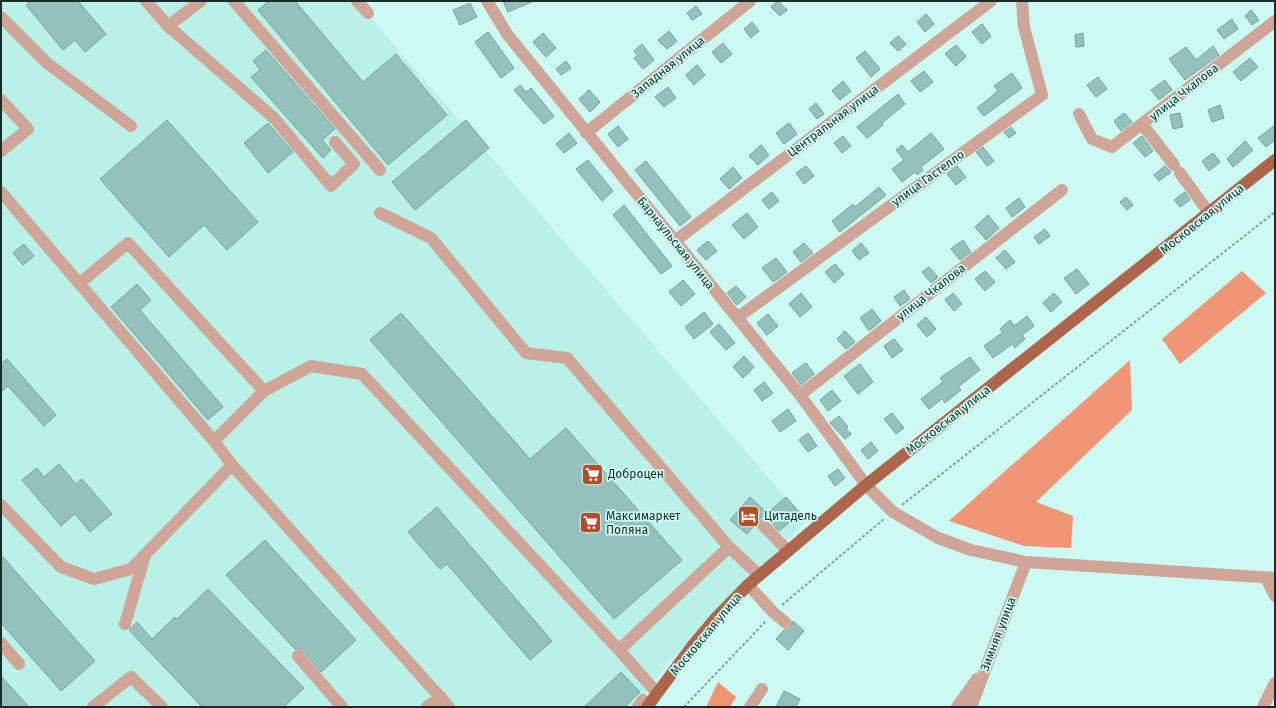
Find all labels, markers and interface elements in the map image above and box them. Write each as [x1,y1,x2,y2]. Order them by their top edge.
street label: Западная улица [629,33,707,101]
street label: улица Чкалова [1147,61,1221,123]
street label: Центральная улица [785,82,881,160]
street label: улица Гастелло [889,147,967,209]
street label: Московская улица [1157,181,1247,257]
street label: Барнаульская улица [635,194,717,292]
street label: улица Чкалова [894,261,968,323]
street label: Московская улица [903,383,993,457]
supermarket icon: Доброцен [580,461,606,487]
place label: Доброцен [607,467,664,481]
hotel icon: Цитадель [735,503,761,529]
place label: Максимаркет Поляна [606,509,681,537]
place label: Цитадель [764,509,817,523]
supermarket icon: Максимаркет Поляна [577,510,603,536]
street label: Московская улица [667,590,745,678]
street label: Зимняя улица [977,595,1019,673]

